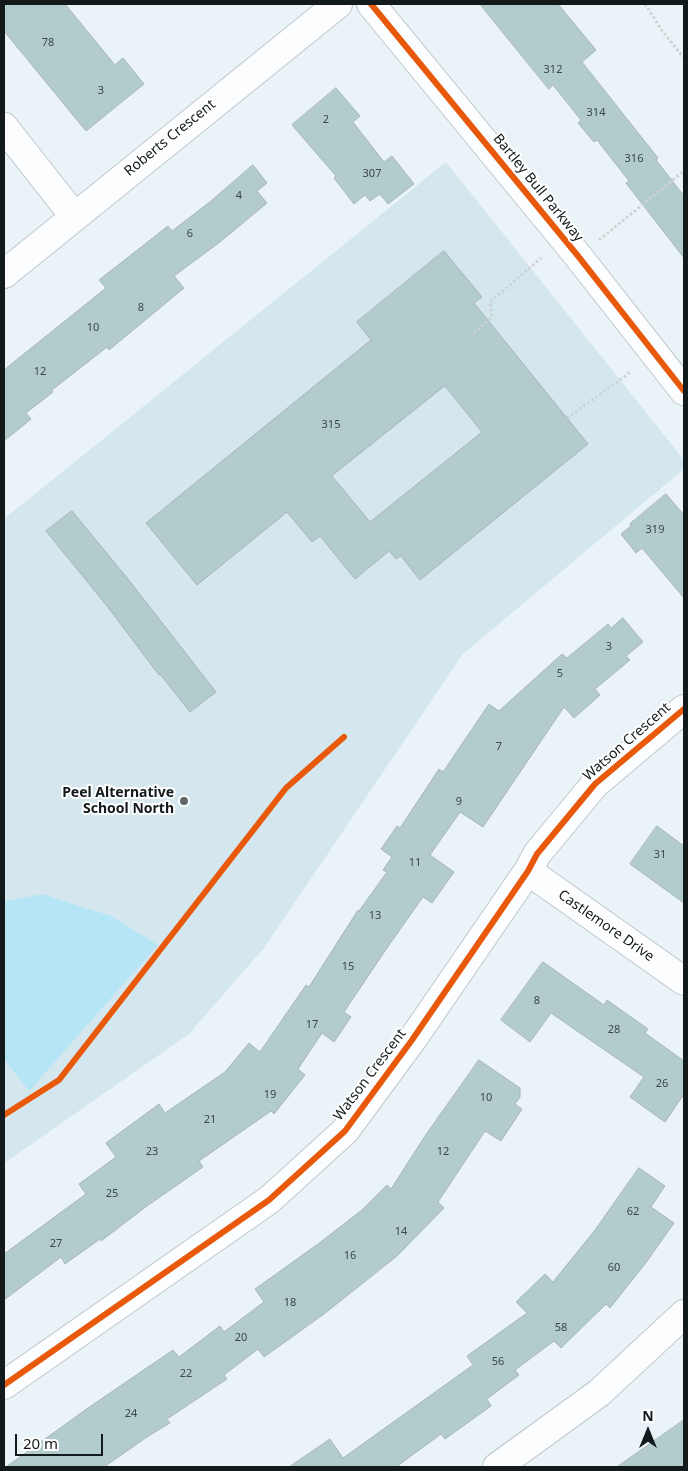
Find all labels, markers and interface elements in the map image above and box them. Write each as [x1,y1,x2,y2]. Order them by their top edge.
house number: 78 [42,36,54,50]
house number: 312 [544,63,562,77]
house number: 3 [98,84,104,98]
street label: Roberts Crescent [121,96,219,180]
house number: 314 [587,106,605,120]
house number: 2 [323,113,329,127]
street label: Bartley Bull Parkway [489,131,587,245]
house number: 316 [625,152,643,166]
house number: 307 [363,167,381,181]
house number: 4 [236,189,242,203]
house number: 6 [187,227,193,241]
house number: 8 [138,301,144,315]
house number: 10 [87,321,99,335]
house number: 12 [34,365,46,379]
house number: 315 [322,418,340,432]
house number: 319 [646,523,664,537]
house number: 3 [606,640,612,654]
house number: 5 [557,667,563,681]
street label: Watson Crescent [580,699,674,785]
house number: 7 [496,740,502,754]
place label: Peel Alternative School North [62,785,174,818]
marker: Peel Alternative School North [178,795,190,807]
house number: 9 [456,795,462,809]
house number: 31 [654,848,666,862]
house number: 11 [409,856,421,870]
street label: Castlemore Drive [555,887,657,965]
house number: 13 [369,909,381,923]
house number: 15 [342,960,354,974]
house number: 8 [534,994,540,1008]
house number: 17 [306,1018,318,1032]
house number: 28 [608,1023,620,1037]
street label: Watson Crescent [330,1026,410,1124]
house number: 26 [656,1077,668,1091]
house number: 19 [264,1088,276,1102]
house number: 10 [480,1091,492,1105]
house number: 21 [204,1113,216,1127]
house number: 23 [146,1145,158,1159]
house number: 12 [437,1145,449,1159]
house number: 25 [106,1187,118,1201]
house number: 62 [627,1205,639,1219]
house number: 14 [395,1225,407,1239]
house number: 27 [50,1237,62,1251]
house number: 16 [344,1249,356,1263]
house number: 60 [608,1261,620,1275]
house number: 18 [284,1296,296,1310]
house number: 58 [555,1321,567,1335]
house number: 20 [235,1331,247,1345]
house number: 56 [492,1355,504,1369]
house number: 22 [180,1367,192,1381]
north arrow [623,1406,673,1456]
text: N [642,1406,654,1425]
house number: 24 [125,1407,137,1421]
scale bar [18,1424,105,1456]
text: 20 m [23,1433,58,1453]

